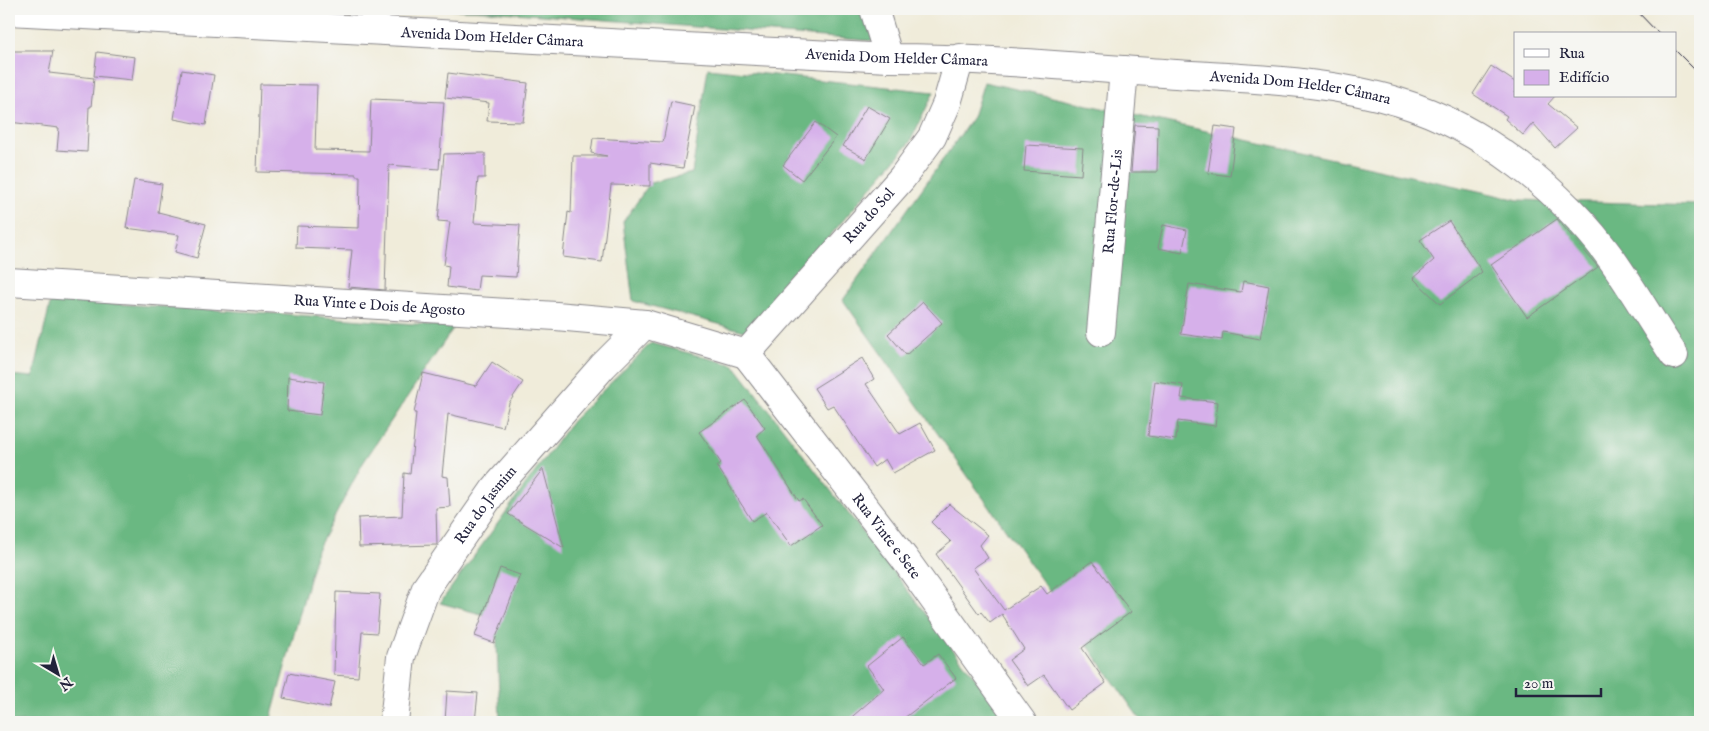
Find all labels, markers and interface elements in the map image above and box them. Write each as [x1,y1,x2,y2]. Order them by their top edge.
street label: Avenida Dom Helder Câmara [400,23,585,52]
legend [1514,32,1676,98]
text: Rua [1559,44,1585,63]
street label: Avenida Dom Helder Câmara [804,45,989,71]
street label: Avenida Dom Helder Câmara [1208,67,1394,109]
text: Edifício [1559,68,1609,87]
street label: Rua Flor-de-Lis [1099,149,1127,255]
street label: Rua do Sol [839,183,899,248]
street label: Rua Vinte e Dois de Agosto [293,291,466,320]
street label: Rua do Jasmim [450,462,521,548]
street label: Rua Vinte e Sete [847,490,925,583]
north arrow [32,648,82,698]
scale bar [1516,666,1602,698]
text: N [55,672,76,694]
text: 20 m [1524,674,1554,693]

